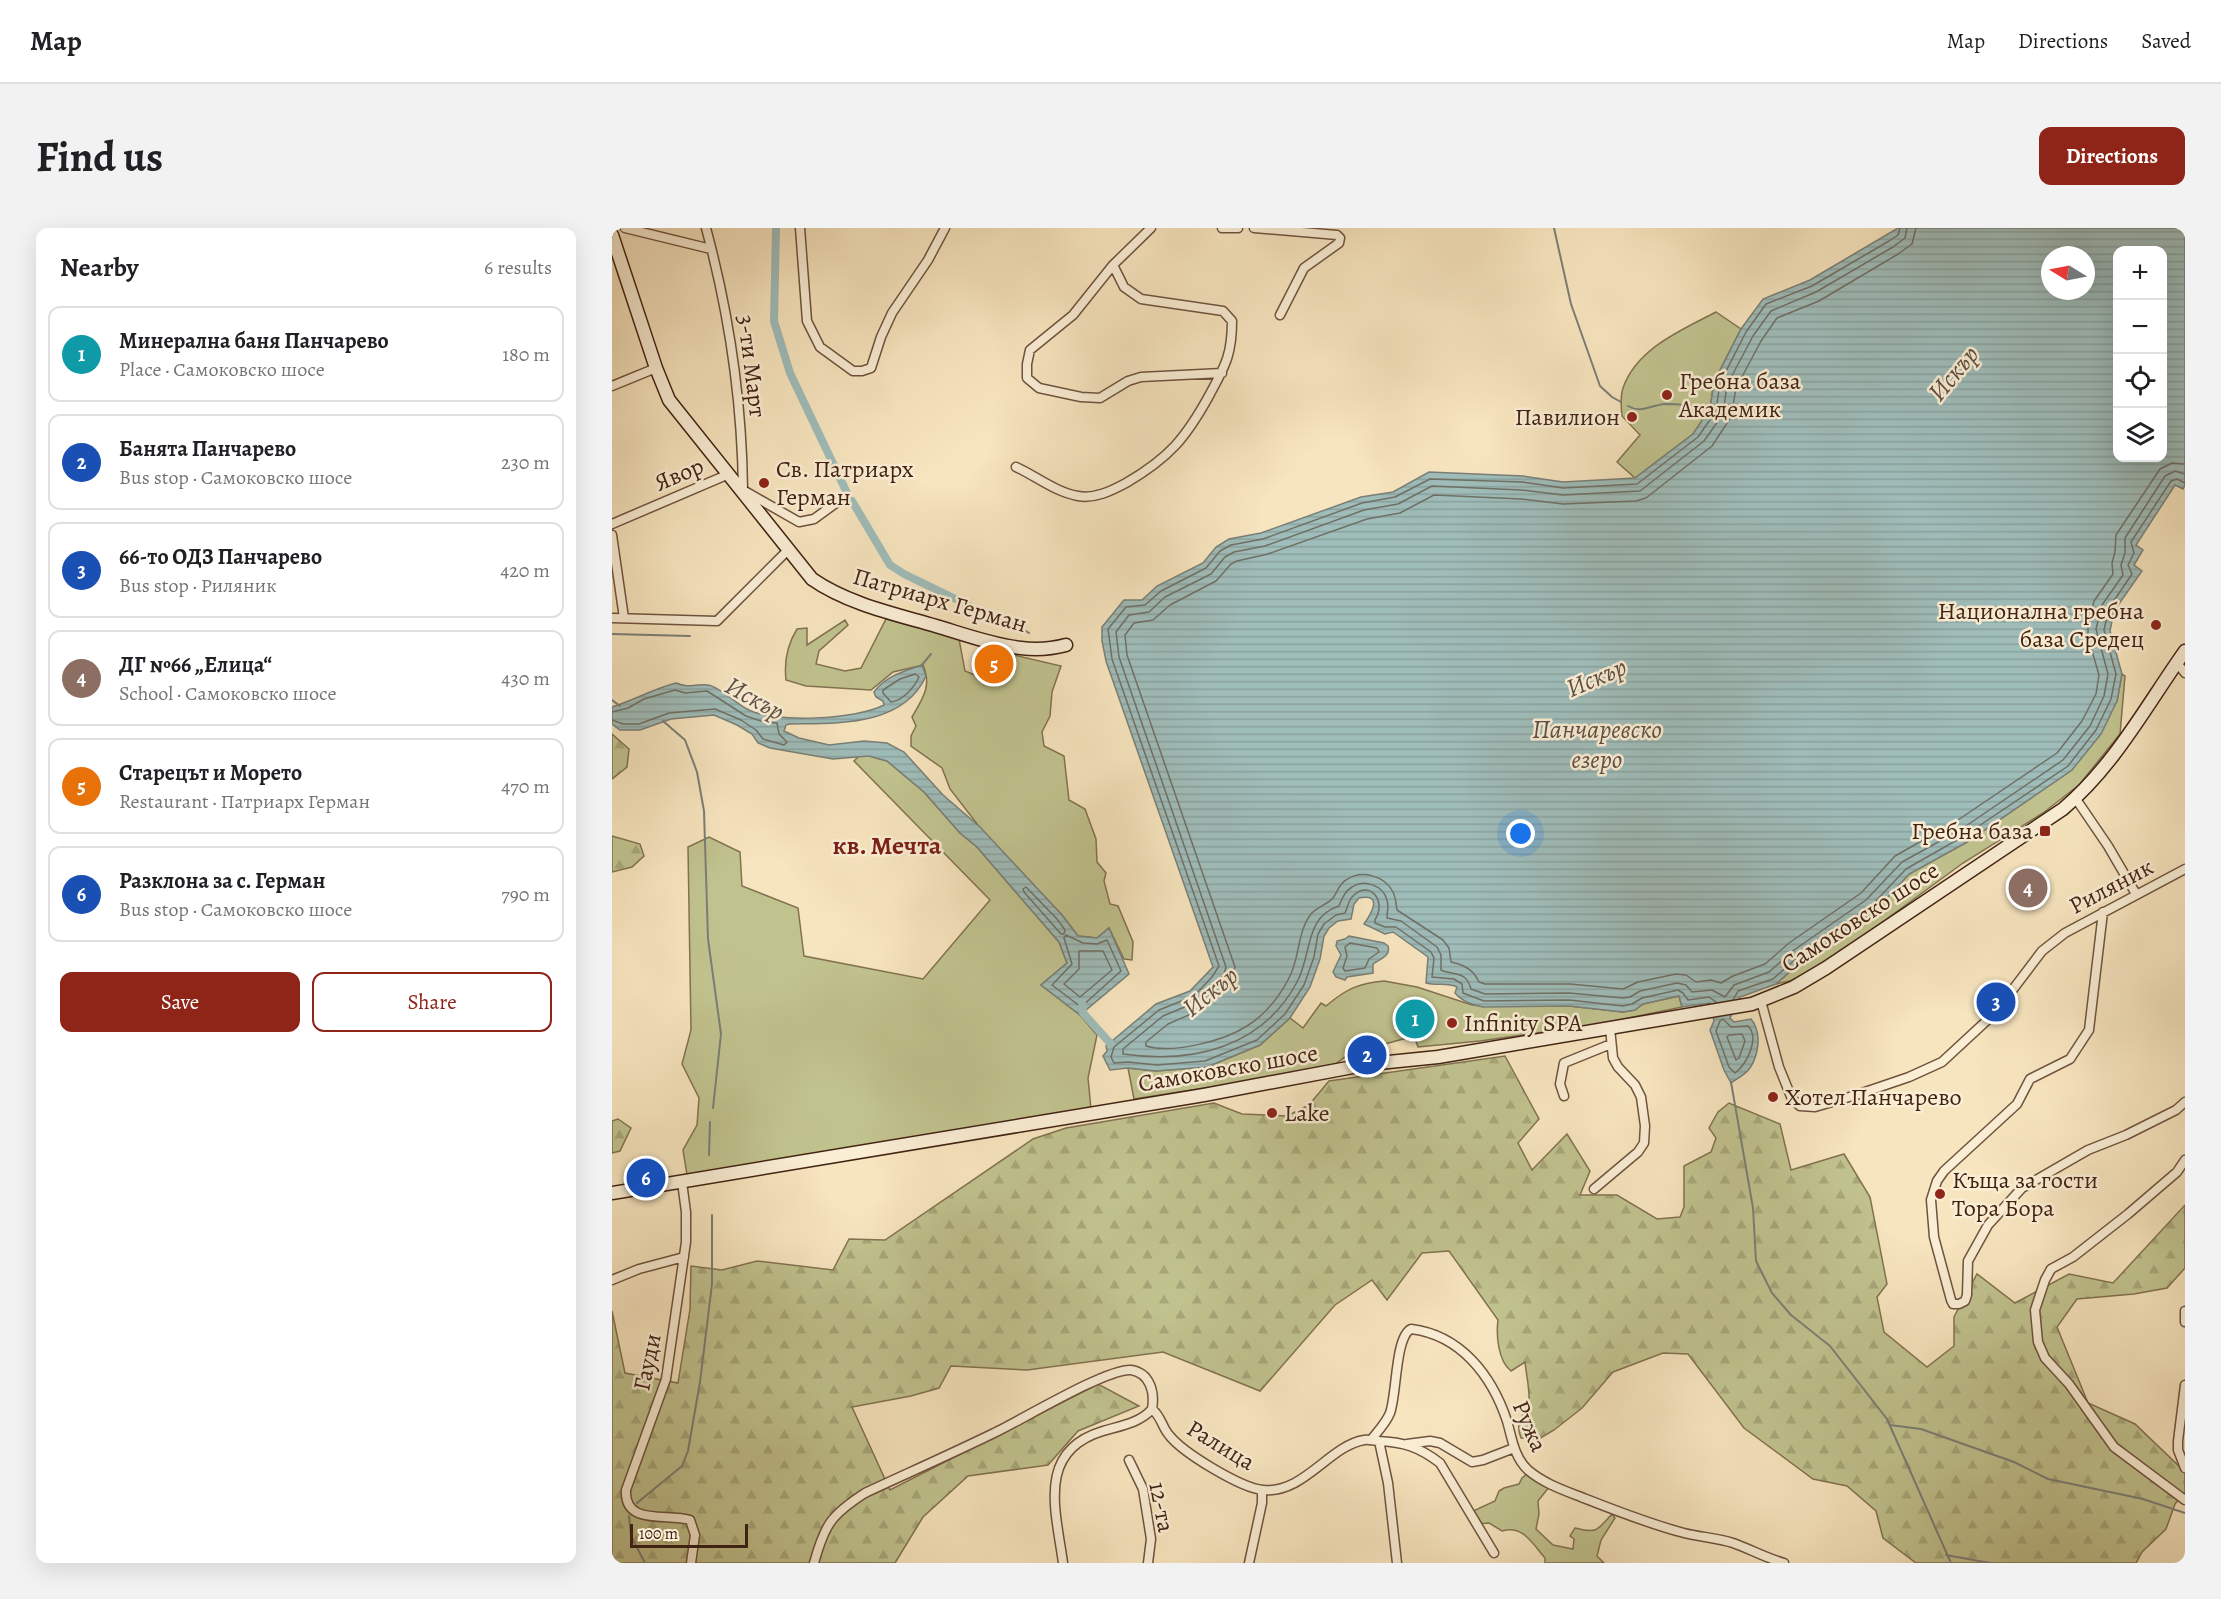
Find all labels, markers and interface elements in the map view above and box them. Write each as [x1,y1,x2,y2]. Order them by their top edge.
text: Map [30,22,82,60]
text: Map [1947,27,1985,55]
text: Directions [2018,27,2108,55]
text: Saved [2141,27,2191,55]
button: Directions [2039,127,2185,185]
text: Find us [36,128,163,185]
north arrow [2041,246,2095,300]
map controls [2113,246,2167,462]
button: + [2113,246,2167,300]
text: Nearby [60,250,139,285]
text: 6 results [484,254,552,281]
button: − [2113,300,2167,354]
street label: 3-ти Март [730,313,774,419]
text: Минерална баня Панчарево [119,326,389,356]
water label: Искър [1920,338,1987,409]
text: 1 [78,341,85,368]
text: 180 m [502,341,550,368]
button: locate [2113,354,2167,408]
text: Place · Самоковско шосе [119,356,325,383]
place label: Гребна база Академик [1678,365,1801,425]
marker: Гребна база Академик [1660,388,1674,402]
place label: Павилион [1515,401,1620,433]
button: layers [2113,408,2167,462]
marker: Павилион [1625,410,1639,424]
text: Банята Панчарево [119,434,296,464]
text: 2 [77,449,86,476]
text: 230 m [501,449,550,476]
street label: Явор [649,449,709,499]
place label: Св. Патриарх Герман [776,453,914,513]
text: Bus stop · Самоковско шосе [119,464,352,491]
marker: Св. Патриарх Герман [757,476,771,490]
text: 66-то ОДЗ Панчарево [119,542,322,572]
text: 3 [77,557,86,584]
text: 420 m [500,557,550,584]
street label: Патриарх Герман [849,560,1031,640]
text: Bus stop · Риляник [119,572,277,599]
place label: Национална гребна база Средец [1938,595,2144,655]
marker: Национална гребна база Средец [2149,618,2163,632]
pin: 5 [974,642,1013,686]
water label: Искър [1561,649,1632,706]
text: ДГ №66 „Елица“ [119,650,272,680]
text: 4 [77,665,86,692]
text: 430 m [501,665,550,692]
water label: Искър [719,668,791,729]
text: School · Самоковско шосе [119,680,337,707]
water label: Панчаревско езеро [1532,712,1662,777]
text: Старецът и Морето [119,758,302,788]
text: 5 [77,773,86,800]
text: 470 m [501,773,550,800]
text: Restaurant · Патриарх Герман [119,788,370,815]
place label: Гребна база [1911,815,2033,847]
your location [1506,819,1535,848]
marker: Гребна база [2038,824,2052,838]
district label: кв. Мечта [833,828,942,863]
street label: Риляник [2063,850,2159,922]
street label: Самоковско шосе [1775,854,1945,980]
text: Разклона за с. Герман [119,866,326,896]
pin: 4 [2008,866,2048,910]
text: 6 [77,881,86,908]
text: 790 m [501,881,550,908]
text: Bus stop · Самоковско шосе [119,896,352,923]
water label: Искър [1175,958,1246,1025]
button: Save [60,972,300,1032]
button: Share [312,972,552,1032]
pin: 3 [1976,980,2016,1024]
pin: 1 [1396,996,1434,1042]
place label: Infinity SPA [1464,1007,1583,1039]
marker: Infinity SPA [1445,1016,1459,1030]
pin: 2 [1348,1032,1386,1078]
street label: Самоковско шосе [1136,1036,1320,1100]
place label: Хотел Панчарево [1785,1081,1962,1113]
marker: Хотел Панчарево [1766,1090,1780,1104]
place label: Lake [1284,1097,1330,1129]
marker: Lake [1265,1106,1279,1120]
pin: 6 [627,1156,666,1200]
place label: Къща за гости Тора Бора [1952,1164,2098,1224]
marker: Къща за гости Тора Бора [1933,1187,1947,1201]
street label: Гауди [625,1330,669,1394]
street label: Ружа [1505,1395,1555,1457]
street label: Ралица [1181,1412,1261,1478]
street label: 12-та [1141,1479,1183,1535]
scale bar [630,1521,748,1548]
text: 100 m [639,1523,678,1545]

